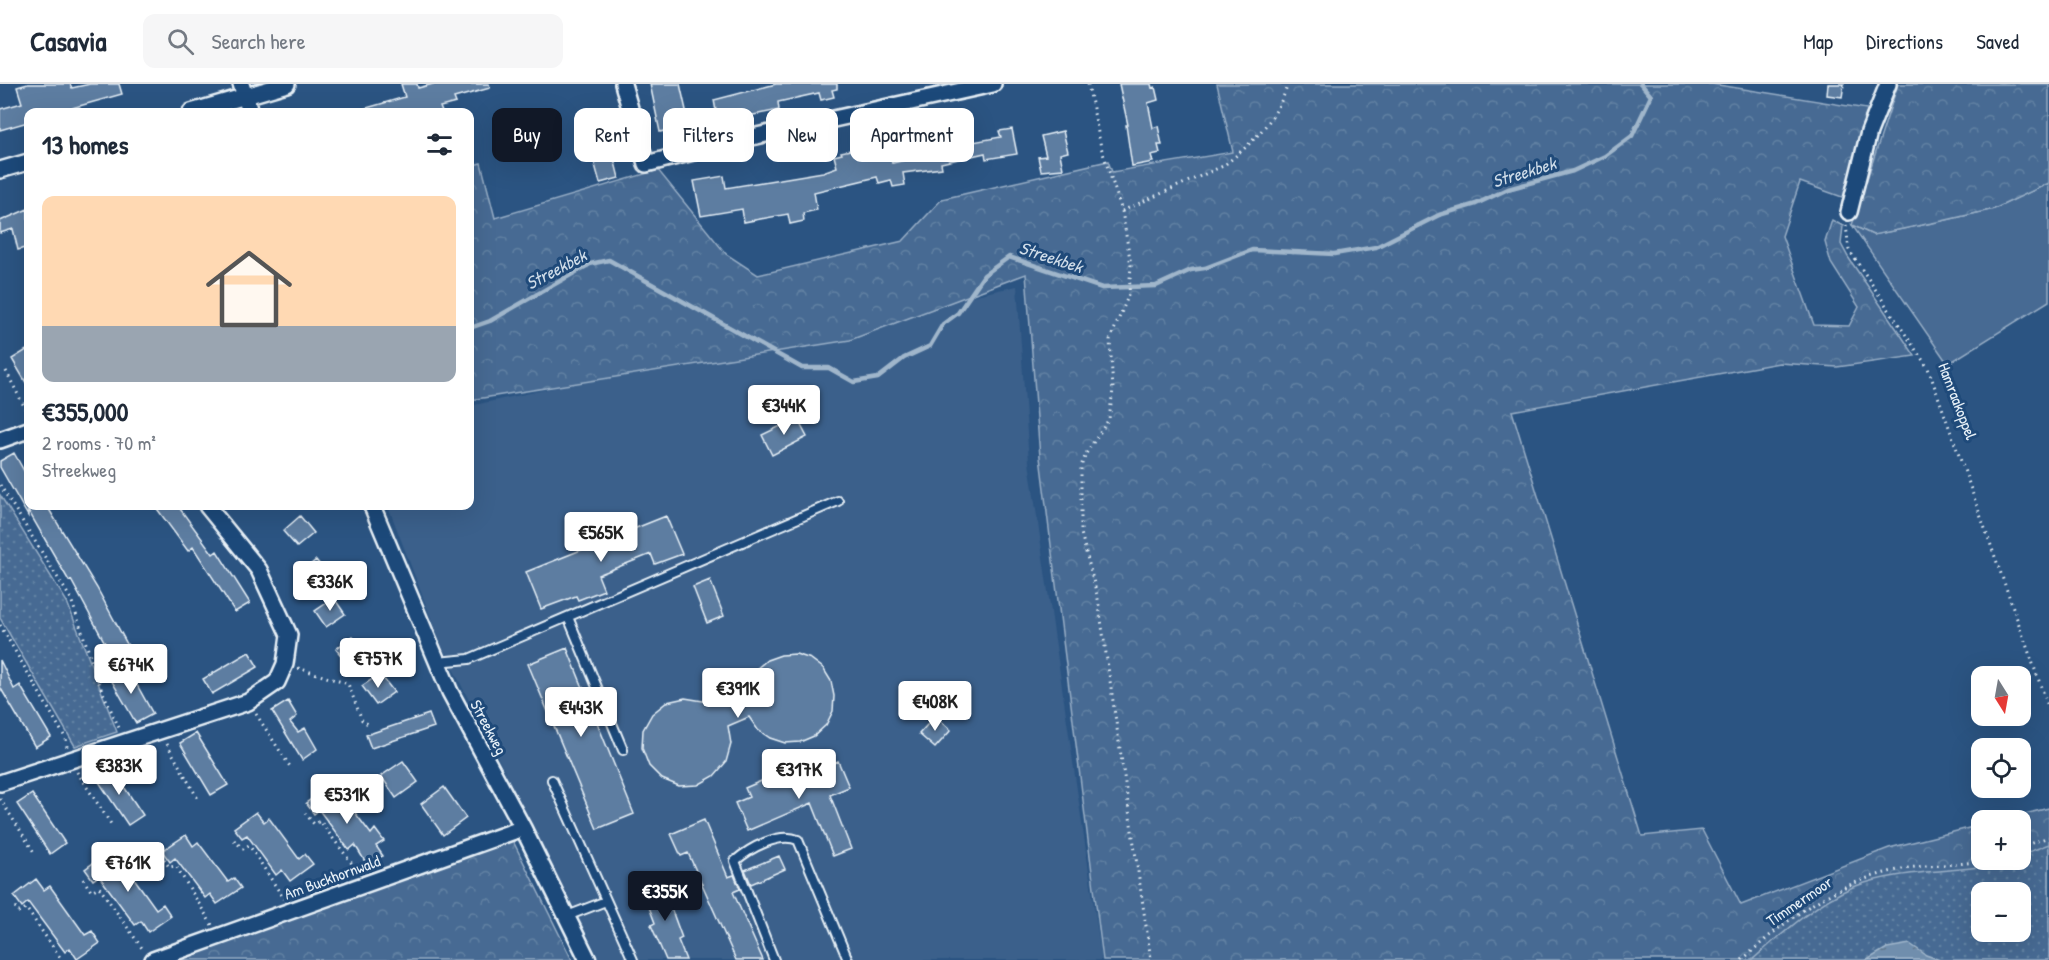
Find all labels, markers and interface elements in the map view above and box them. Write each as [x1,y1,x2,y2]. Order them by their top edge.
search box [143,14,563,68]
text: Casavia [30,22,107,60]
icon: search [164,25,197,58]
text: Search here [212,26,306,56]
text: Map [1803,27,1833,56]
text: Directions [1866,27,1943,56]
text: Saved [1976,27,2019,56]
chip: Buy [492,108,562,162]
chip: Rent [574,108,651,162]
chip: Filters [663,108,754,162]
chip: New [766,108,838,162]
chip: Apartment [850,108,974,162]
text: 13 homes [42,127,129,162]
icon: filters [423,128,456,161]
water label: Streekbek [1489,150,1560,193]
icon: home [195,235,303,343]
water label: Streekbek [1016,235,1087,279]
water label: Streekbek [521,242,592,295]
street label: Hamraakoppel [1933,359,1983,443]
pin: €344K [742,385,826,436]
text: €344K [762,391,806,418]
text: €355,000 [42,394,128,429]
text: 2 rooms · 70 m² [42,429,156,456]
text: Streekweg [42,456,116,483]
pin: €565K [559,512,643,563]
text: €565K [579,518,623,545]
pin: €336K [288,561,372,612]
text: €336K [307,567,353,594]
pin: €757K [336,638,420,689]
pin: €674K [89,644,173,695]
text: €757K [354,644,402,671]
text: €674K [108,650,154,677]
north arrow [1971,666,2031,726]
map controls [1971,666,2031,942]
pin: €391K [696,668,780,719]
text: €391K [716,674,760,701]
pin: €408K [893,681,977,732]
pin: €443K [539,687,623,738]
text: €408K [912,687,958,714]
text: €443K [559,693,603,720]
street label: Streekweg [465,696,513,758]
button: locate [1971,738,2031,798]
pin: €383K [77,745,161,796]
pin: €317K [757,749,841,800]
text: €383K [96,751,142,778]
text: €317K [776,755,822,782]
pin: €531K [305,774,389,825]
text: €531K [325,780,369,807]
button: + [1971,810,2031,870]
pin: €761K [86,842,170,893]
text: €761K [105,848,151,875]
street label: Am Buckhornwald [281,849,383,905]
pin: €355K [623,871,707,922]
street label: Timmermoor [1762,871,1836,931]
text: €355K [642,877,688,904]
button: − [1971,882,2031,942]

